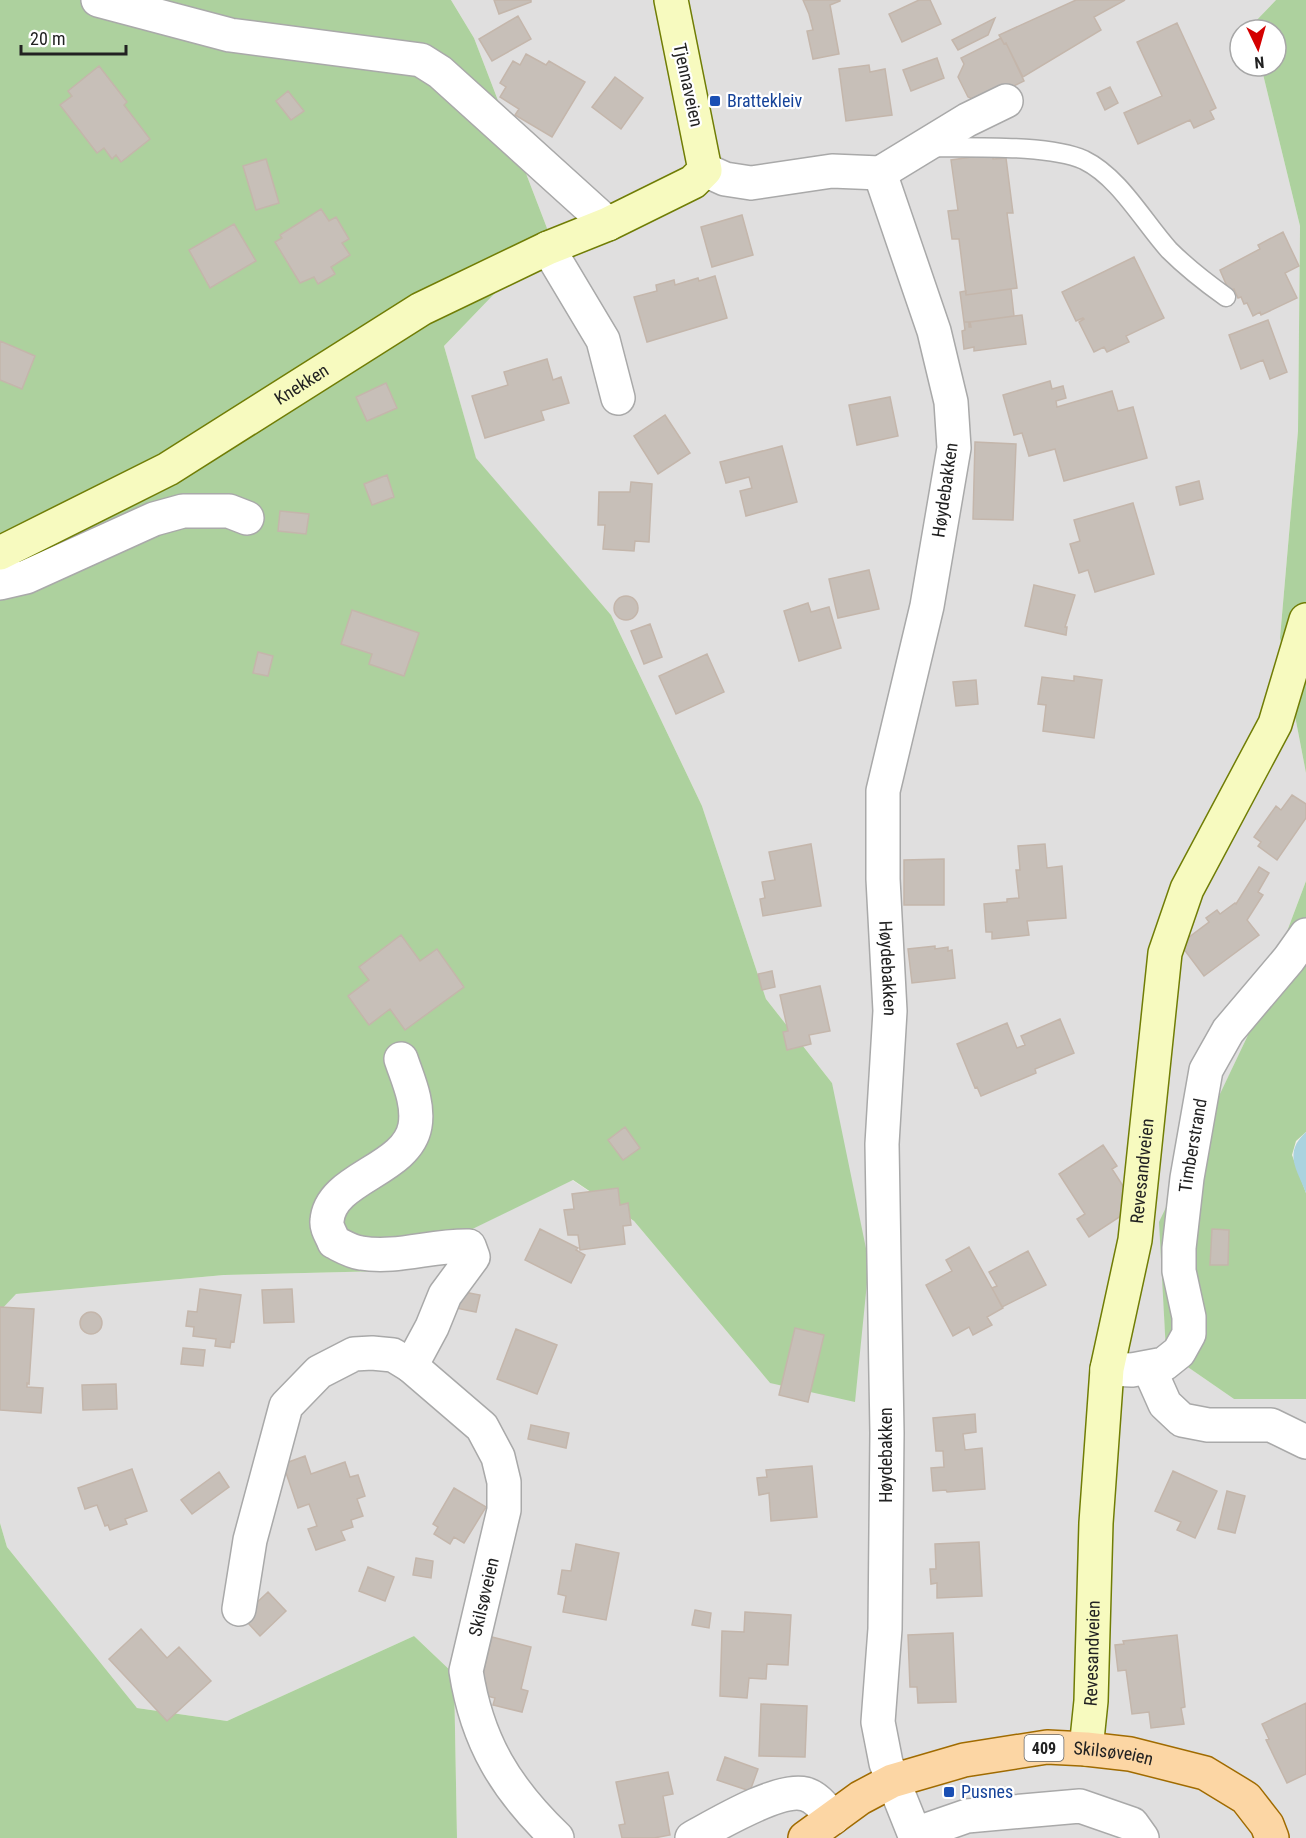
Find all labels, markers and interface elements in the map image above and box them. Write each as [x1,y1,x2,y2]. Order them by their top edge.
scale bar [21,18,126,56]
north arrow [1228,18,1288,78]
text: 20 m [30,28,65,49]
street label: Tjennaveien [669,41,708,129]
text: N [1254,53,1265,72]
place label: Brattekleiv [727,90,802,111]
marker: Brattekleiv [708,94,722,108]
street label: Knekken [270,359,332,409]
street label: Høydebakken [927,441,962,539]
street label: Høydebakken [875,920,901,1017]
street label: Timberstrand [1174,1097,1211,1193]
street label: Revesandveien [1126,1117,1158,1225]
street label: Høydebakken [875,1407,896,1503]
street label: Skilsøveien [464,1555,503,1638]
street label: Revesandveien [1080,1600,1104,1707]
road number: 409 [1024,1735,1064,1761]
street label: Skilsøveien [1073,1737,1156,1769]
place label: Pusnes [961,1781,1013,1802]
marker: Pusnes [942,1785,956,1799]

